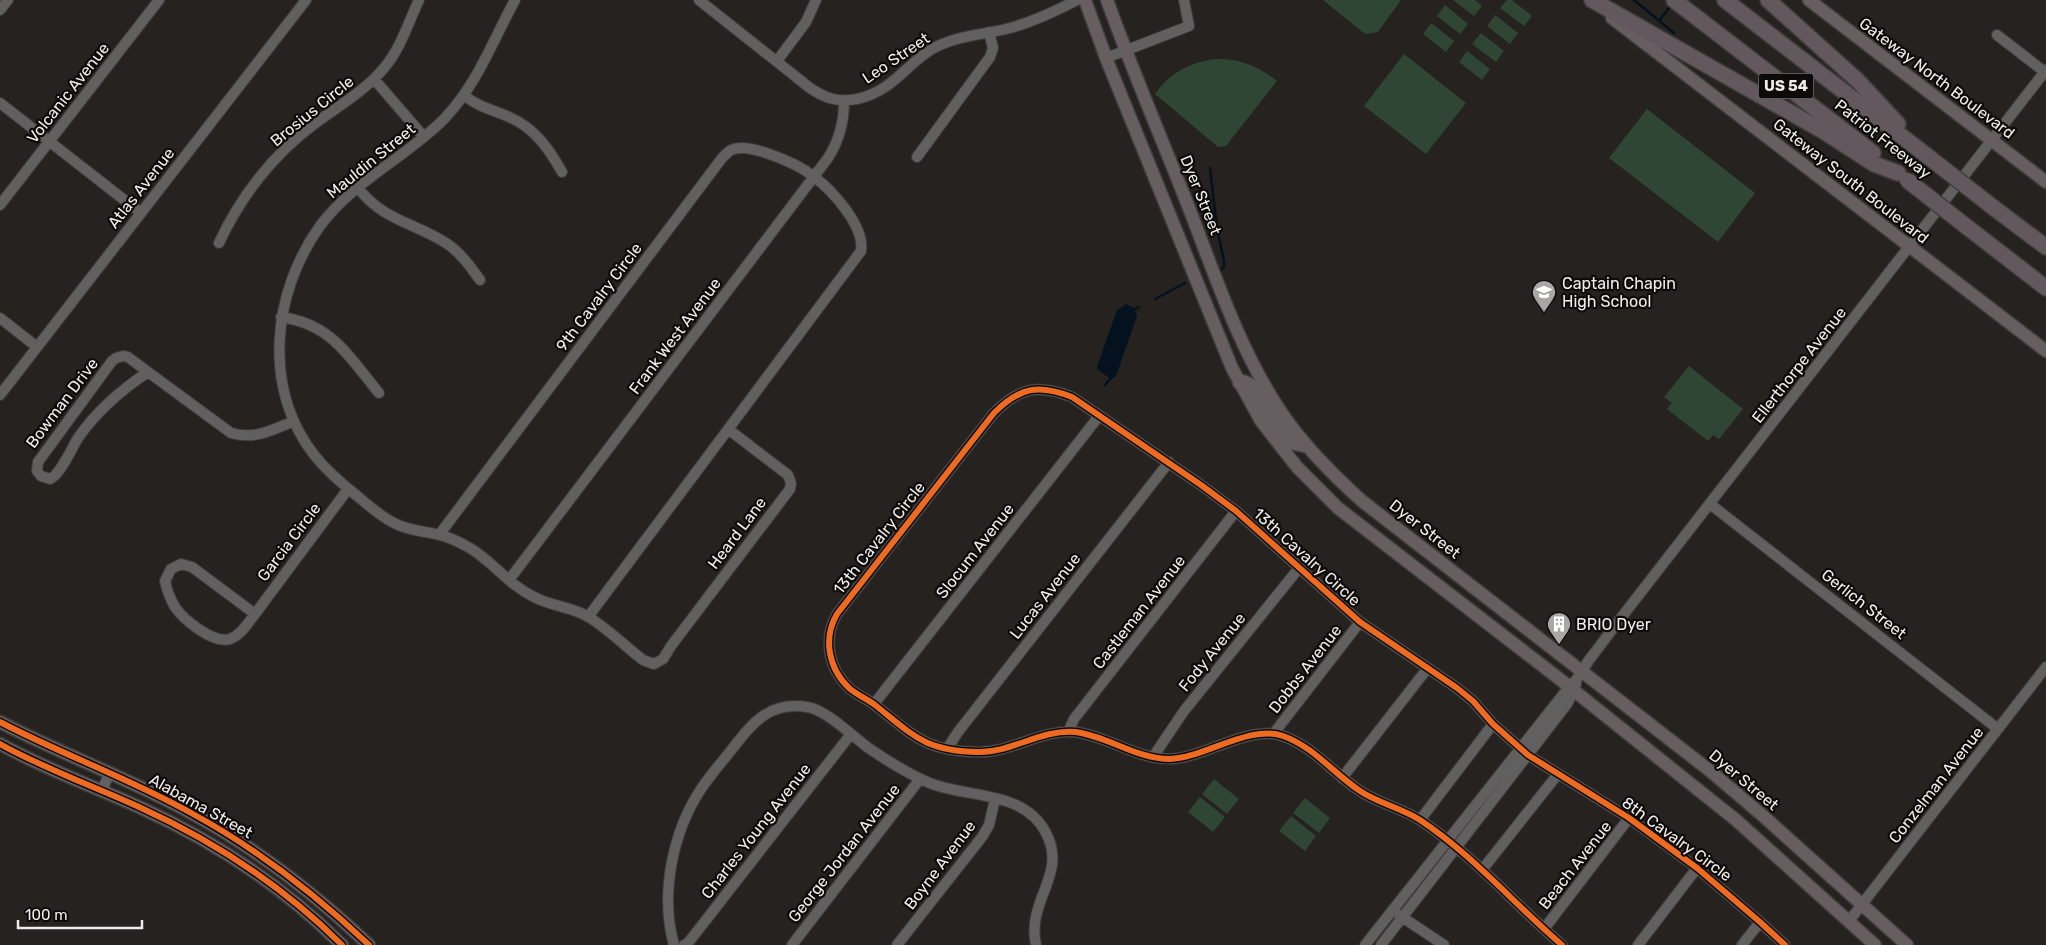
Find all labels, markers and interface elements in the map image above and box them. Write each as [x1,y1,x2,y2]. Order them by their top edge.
street label: Gateway North Boulevard [1856,13,2018,143]
street label: Leo Street [859,29,933,87]
street label: Volcanic Avenue [23,39,113,147]
street label: Brosius Circle [267,72,358,150]
road number: US 54 [1758,74,1814,98]
street label: Patriot Freeway [1831,95,1935,183]
street label: Gateway South Boulevard [1770,114,1932,248]
street label: Mauldin Street [323,120,419,202]
street label: Atlas Avenue [104,144,178,232]
street label: Dyer Street [1176,152,1226,238]
street label: 9th Cavalry Circle [552,239,646,355]
street label: Frank West Avenue [625,274,725,398]
place label: Captain Chapin High School [1562,274,1676,311]
school or university icon: Captain Chapin High School [1531,279,1557,313]
street label: Ellerthorpe Avenue [1748,303,1850,427]
street label: Bowman Drive [22,354,102,452]
street label: 13th Cavalry Circle [829,478,929,598]
street label: Heard Lane [704,493,770,573]
street label: Dyer Street [1386,496,1464,562]
street label: Garcia Circle [253,499,325,585]
street label: Slocum Avenue [932,500,1018,602]
street label: 13th Cavalry Circle [1250,504,1364,610]
street label: Lucas Avenue [1006,549,1084,643]
street label: Castleman Avenue [1089,551,1189,673]
street label: Gerlich Street [1818,565,1910,643]
street label: Fody Avenue [1174,609,1250,695]
building icon: BRIO Dyer [1546,611,1572,645]
place label: BRIO Dyer [1576,615,1651,634]
street label: Dobbs Avenue [1265,621,1345,717]
street label: Conzelman Avenue [1885,723,1987,847]
street label: Dyer Street [1706,746,1782,814]
street label: Charles Young Avenue [697,760,815,902]
street label: Alabama Street [146,770,256,842]
street label: George Jordan Avenue [784,780,904,926]
street label: 8th Cavalry Circle [1618,793,1736,885]
street label: Boyne Avenue [900,817,980,913]
street label: Beach Avenue [1535,817,1615,913]
scale bar [18,898,141,930]
text: 100 m [25,906,67,924]

